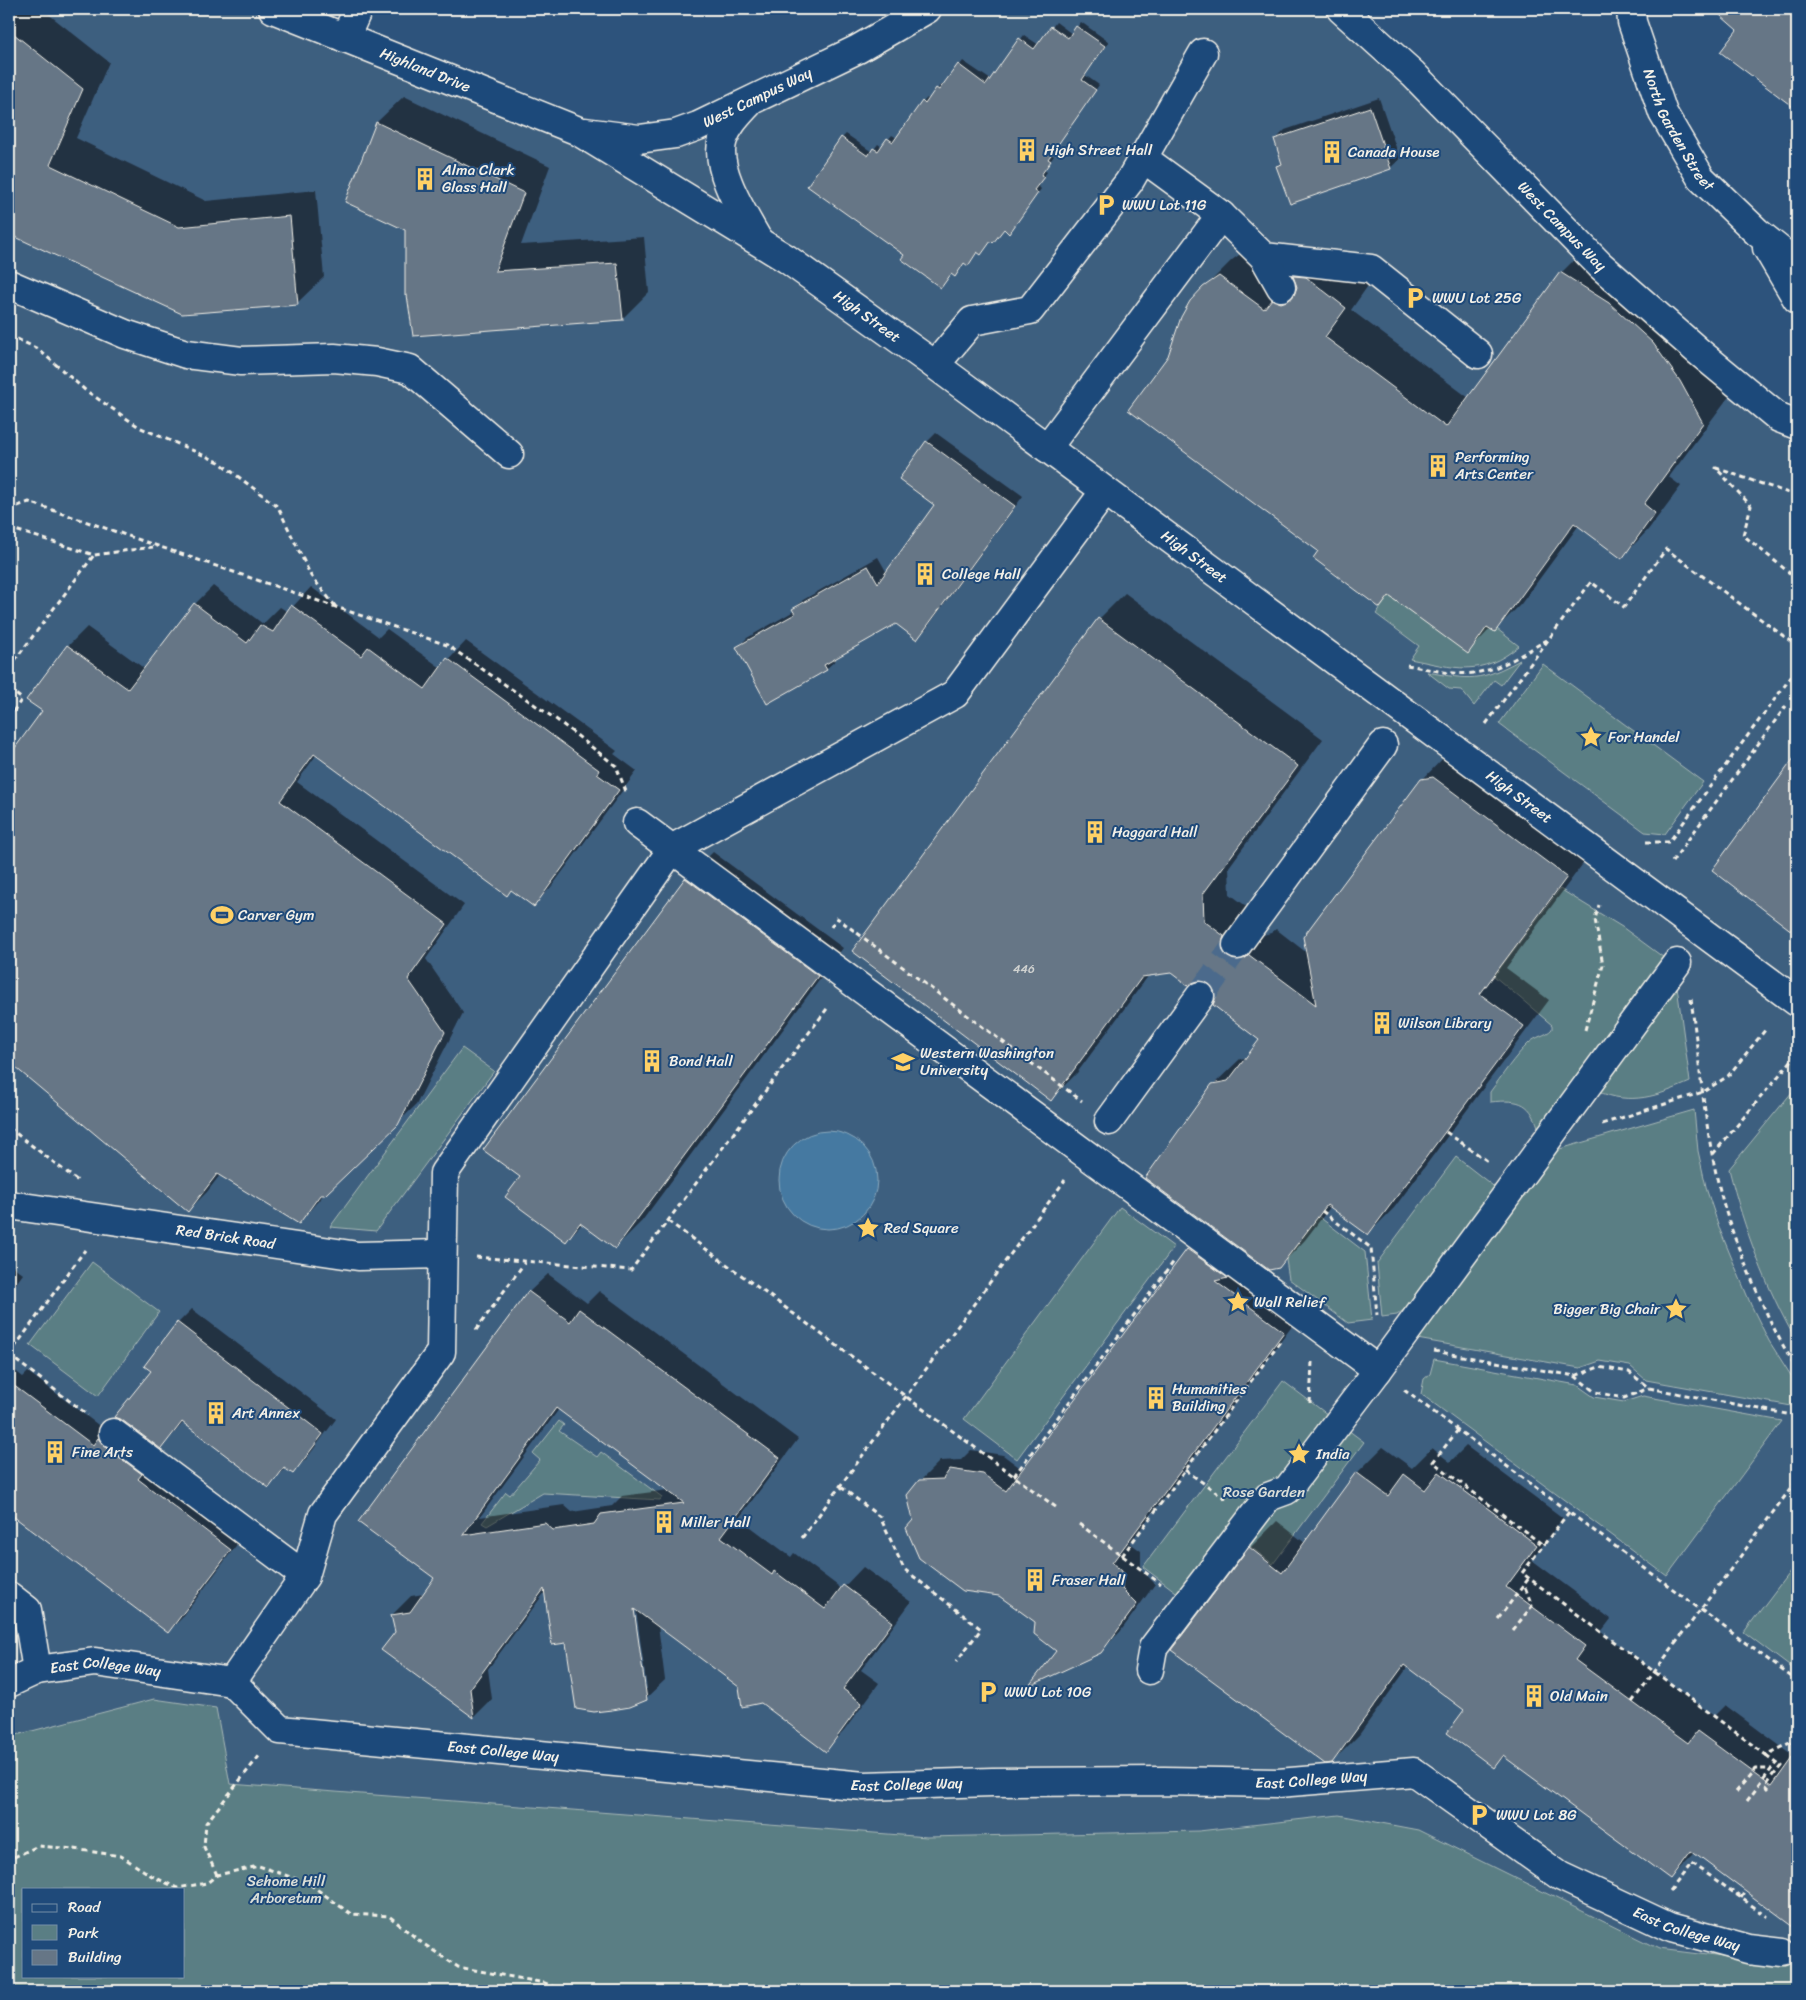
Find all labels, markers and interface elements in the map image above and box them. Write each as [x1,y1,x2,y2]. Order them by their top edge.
street label: Highland Drive [376,40,475,100]
street label: West Campus Way [698,60,817,135]
street label: North Garden Street [1636,65,1721,198]
building icon: High Street Hall [1014,137,1040,163]
place label: High Street Hall [1044,137,1153,163]
building icon: Canada House [1319,139,1345,165]
place label: Canada House [1348,139,1440,165]
place label: Alma Clark Glass Hall [441,157,514,200]
building icon: Alma Clark Glass Hall [412,166,438,192]
street label: West Campus Way [1511,175,1613,278]
parking icon: WWU Lot 11G [1093,192,1119,218]
place label: WWU Lot 11G [1122,192,1207,218]
street label: High Street [828,283,907,350]
parking icon: WWU Lot 25G [1402,285,1428,311]
place label: WWU Lot 25G [1432,285,1522,311]
place label: Performing Arts Center [1454,444,1534,487]
building icon: Performing Arts Center [1425,453,1451,479]
street label: High Street [1155,523,1234,590]
building icon: College Hall [912,561,938,587]
place label: College Hall [942,561,1021,587]
place icon: For Handel [1578,724,1604,750]
place label: For Handel [1608,724,1680,750]
street label: High Street [1480,763,1559,831]
building icon: Haggard Hall [1082,819,1108,845]
place label: Haggard Hall [1112,819,1198,845]
sports icon: Carver Gym [209,902,235,928]
place label: Carver Gym [238,902,314,928]
house number: 446 [1013,958,1035,980]
building icon: Wilson Library [1369,1010,1395,1036]
place label: Wilson Library [1398,1010,1492,1036]
place label: Western Washington University [920,1040,1054,1083]
building icon: Bond Hall [639,1048,665,1074]
place label: Bond Hall [669,1048,733,1074]
school or university icon: Western Washington University [890,1049,916,1075]
place icon: Red Square [855,1215,881,1241]
place label: Red Square [884,1215,959,1241]
street label: Red Brick Road [174,1217,278,1257]
place icon: Wall Relief [1225,1289,1251,1315]
place label: Wall Relief [1254,1289,1327,1315]
place label: Bigger Big Chair [1553,1296,1661,1322]
place icon: Bigger Big Chair [1663,1296,1689,1322]
place label: Humanities Building [1172,1376,1247,1419]
building icon: Humanities Building [1143,1385,1169,1411]
building icon: Art Annex [203,1400,229,1426]
place label: Art Annex [231,1400,300,1426]
building icon: Fine Arts [42,1439,68,1465]
place label: Fine Arts [72,1439,133,1465]
place icon: India [1286,1441,1312,1467]
place label: India [1315,1441,1350,1467]
park label: Rose Garden [1223,1479,1305,1505]
building icon: Miller Hall [651,1509,677,1535]
place label: Miller Hall [681,1509,751,1535]
building icon: Fraser Hall [1022,1567,1048,1593]
place label: Fraser Hall [1052,1567,1126,1593]
street label: East College Way [48,1649,163,1685]
parking icon: WWU Lot 10G [975,1679,1001,1705]
place label: WWU Lot 10G [1004,1679,1092,1705]
building icon: Old Main [1521,1683,1547,1709]
place label: Old Main [1550,1683,1608,1709]
street label: East College Way [446,1733,561,1770]
street label: East College Way [1255,1763,1369,1796]
street label: East College Way [849,1770,963,1799]
parking icon: WWU Lot 8G [1466,1802,1492,1828]
place label: WWU Lot 8G [1496,1802,1577,1828]
park label: Sehome Hill Arboretum [247,1868,326,1911]
legend [22,1888,185,1978]
text: Road [68,1894,101,1920]
street label: East College Way [1629,1899,1744,1959]
text: Park [68,1920,99,1946]
text: Building [68,1944,122,1970]

